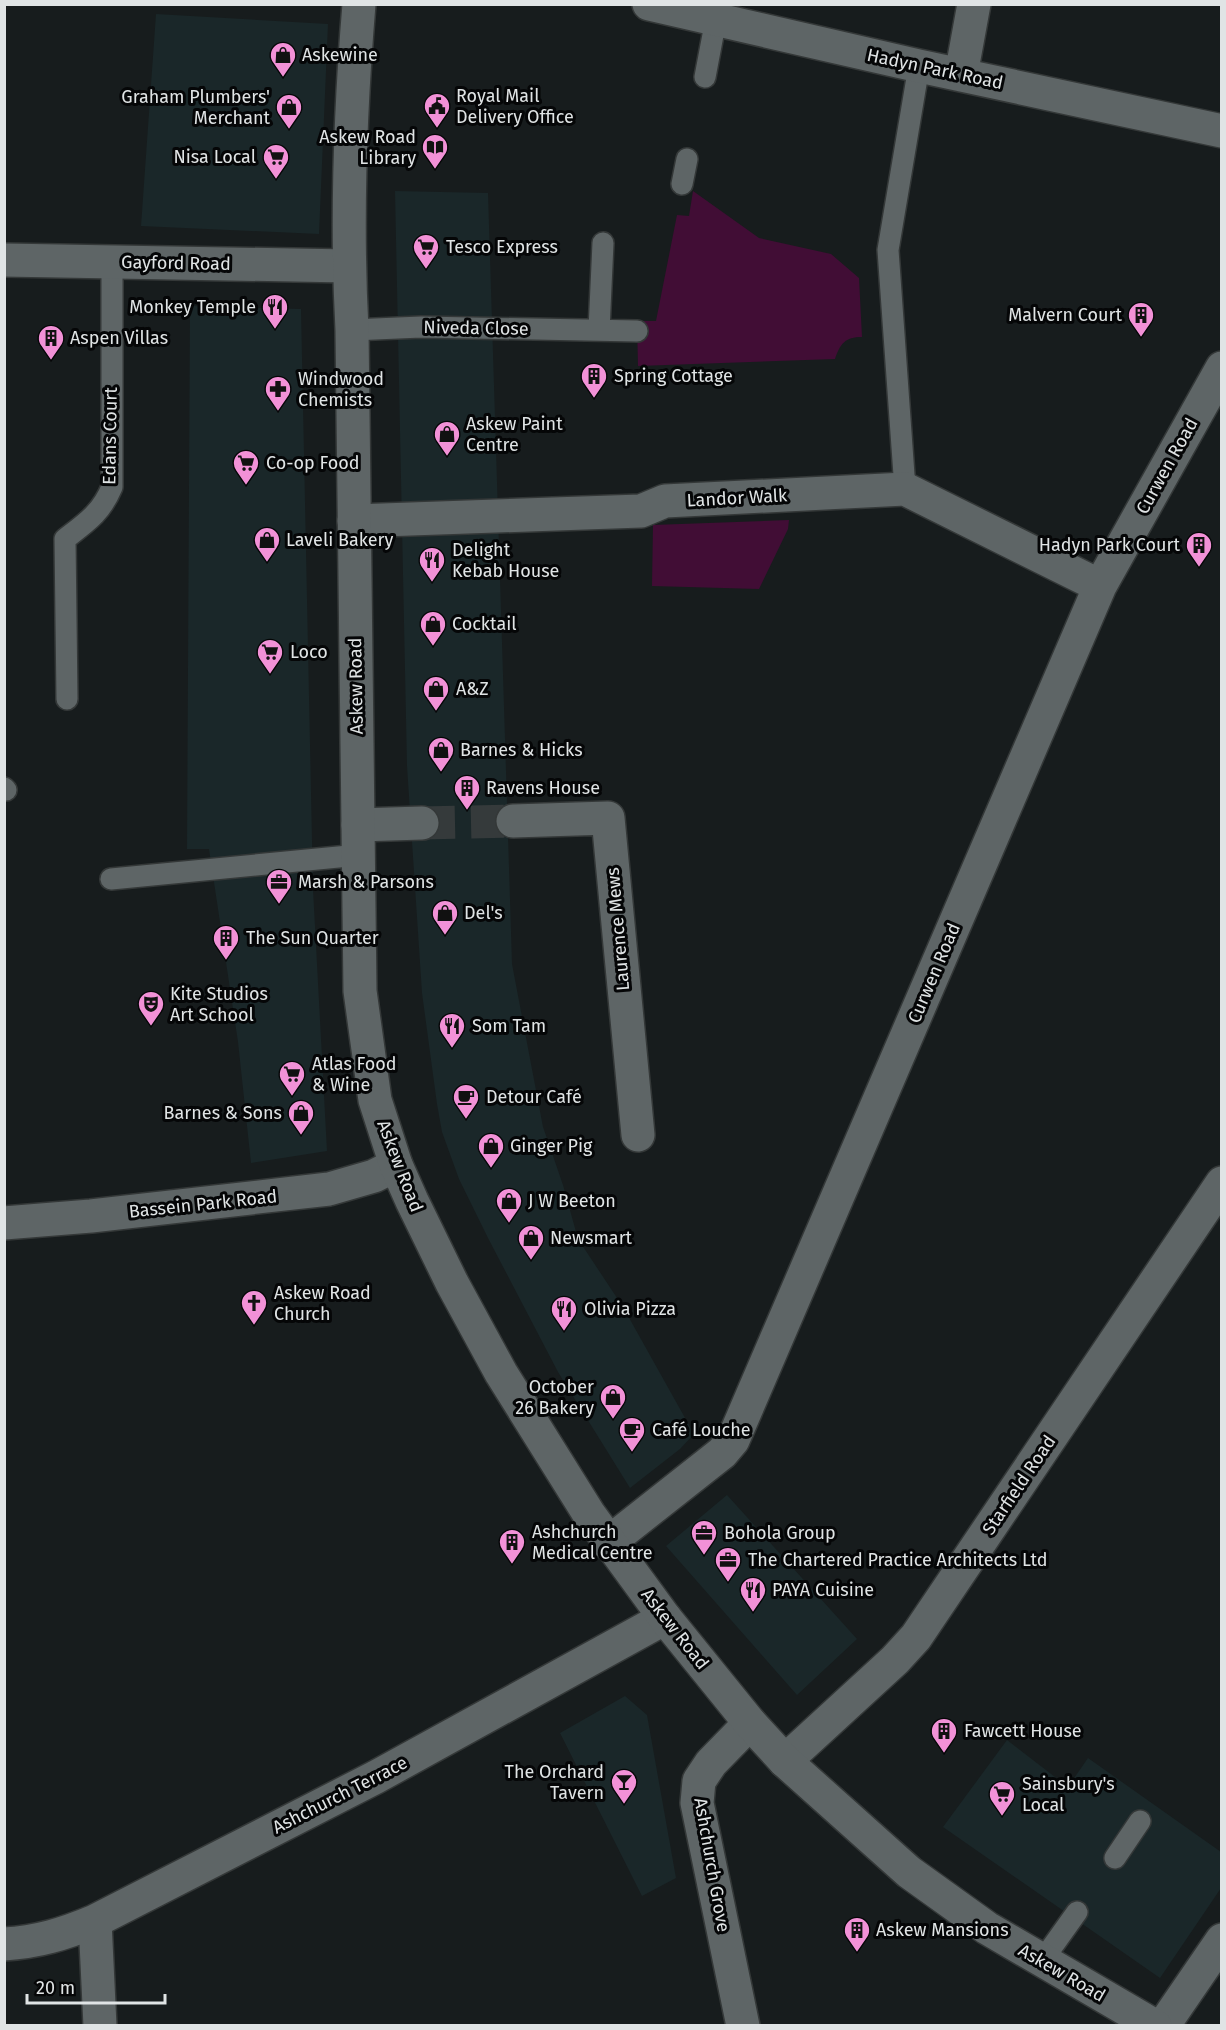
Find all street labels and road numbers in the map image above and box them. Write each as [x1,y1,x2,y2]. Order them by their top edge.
street label: Hadyn Park Road [865,44,1005,94]
street label: Gayford Road [121,251,231,275]
street label: Niveda Close [423,316,529,340]
street label: Edans Court [98,386,122,485]
street label: Curwen Road [1132,414,1202,518]
street label: Landor Walk [686,484,789,512]
street label: Askew Road [344,637,368,735]
street label: Laurence Mews [602,866,634,992]
street label: Curwen Road [903,920,965,1026]
street label: Askew Road [372,1117,428,1215]
street label: Bassein Park Road [128,1185,278,1223]
street label: Starfield Road [978,1431,1060,1539]
street label: Askew Road [637,1584,713,1674]
street label: Ashchurch Terrace [269,1751,411,1839]
street label: Ashchurch Grove [689,1796,735,1934]
street label: Askew Road [1015,1939,1109,2007]

